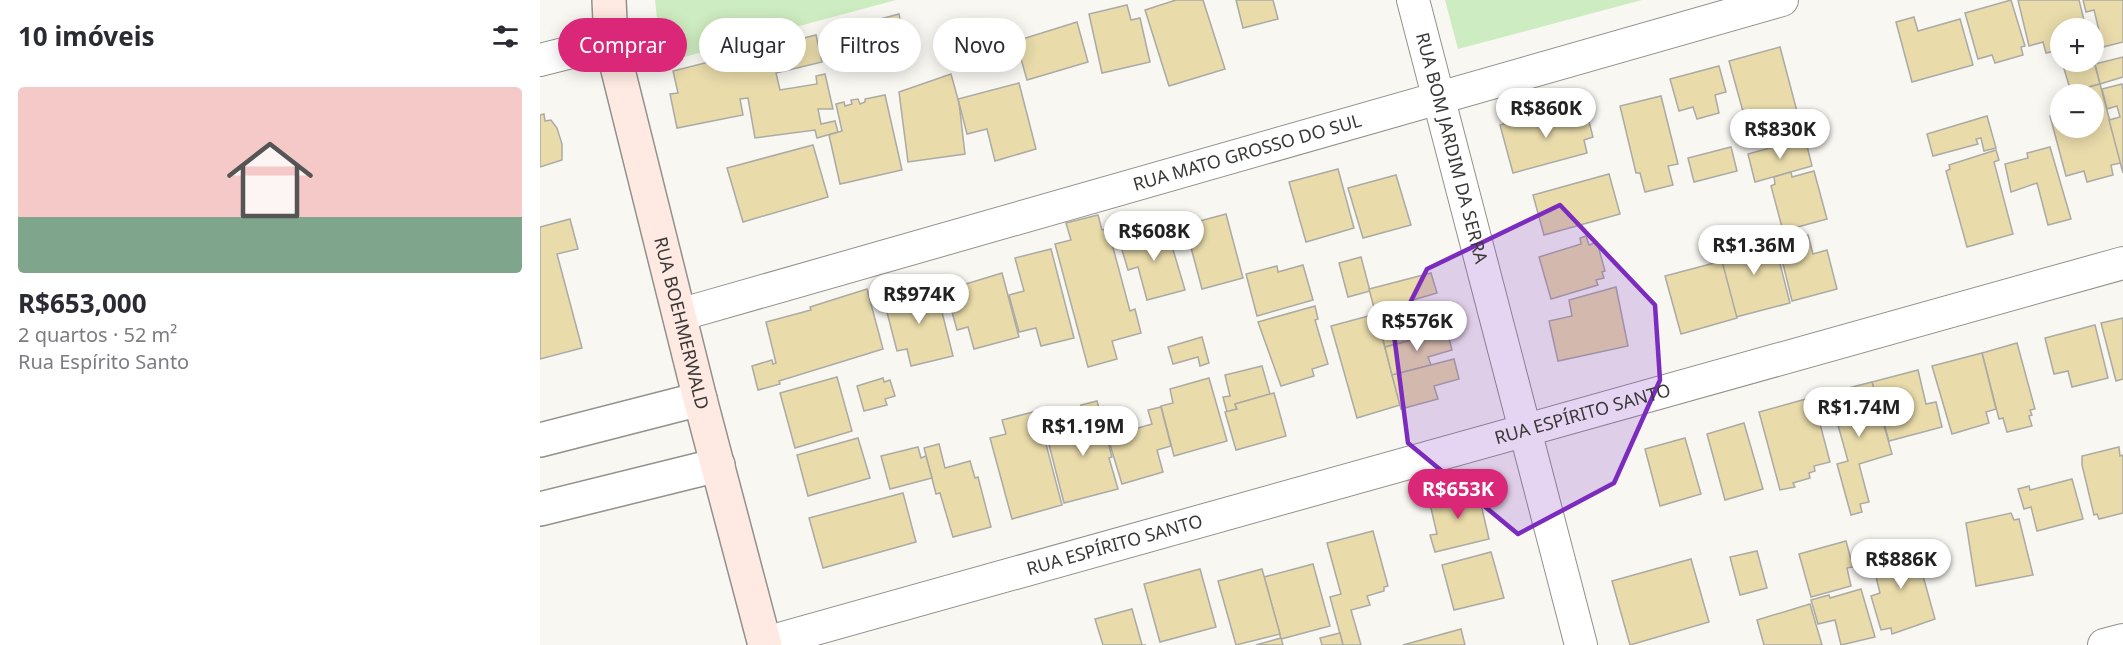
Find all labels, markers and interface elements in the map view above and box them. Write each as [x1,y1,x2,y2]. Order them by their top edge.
text: 10 imóveis [18,18,155,54]
chip: Comprar [558,18,687,72]
chip: Alugar [699,18,806,72]
chip: Filtros [818,18,921,72]
chip: Novo [933,18,1026,72]
map controls [2050,18,2104,138]
button: + [2050,18,2104,72]
icon: filters [489,20,522,53]
street label: RUA BOM JARDIM DA SERRA [1411,30,1494,266]
button: − [2050,84,2104,138]
pin: R$860K [1497,88,1595,139]
text: R$860K [1510,94,1582,121]
street label: RUA MATO GROSSO DO SUL [1130,108,1364,196]
pin: R$830K [1731,109,1829,160]
text: R$830K [1744,115,1816,142]
icon: home [216,126,324,234]
pin: R$608K [1105,211,1203,262]
text: R$608K [1118,217,1190,244]
pin: R$1.36M [1699,225,1809,276]
text: R$1.36M [1712,231,1796,258]
street label: RUA BOEHMERWALD [649,234,715,412]
pin: R$974K [870,274,968,325]
text: R$974K [883,280,955,307]
text: R$653,000 [18,285,147,321]
pin: R$576K [1368,301,1466,352]
text: R$576K [1381,307,1453,334]
text: 2 quartos · 52 m² [18,321,177,348]
text: Rua Espírito Santo [18,348,189,375]
street label: RUA ESPÍRITO SANTO [1492,377,1673,449]
pin: R$1.74M [1804,387,1914,438]
text: R$1.74M [1817,393,1901,420]
pin: R$1.19M [1028,406,1138,457]
text: R$1.19M [1041,412,1125,439]
pin: R$653K [1409,469,1507,520]
text: R$653K [1422,475,1494,502]
street label: RUA ESPÍRITO SANTO [1024,508,1205,580]
pin: R$886K [1852,539,1950,590]
text: R$886K [1865,545,1937,572]

